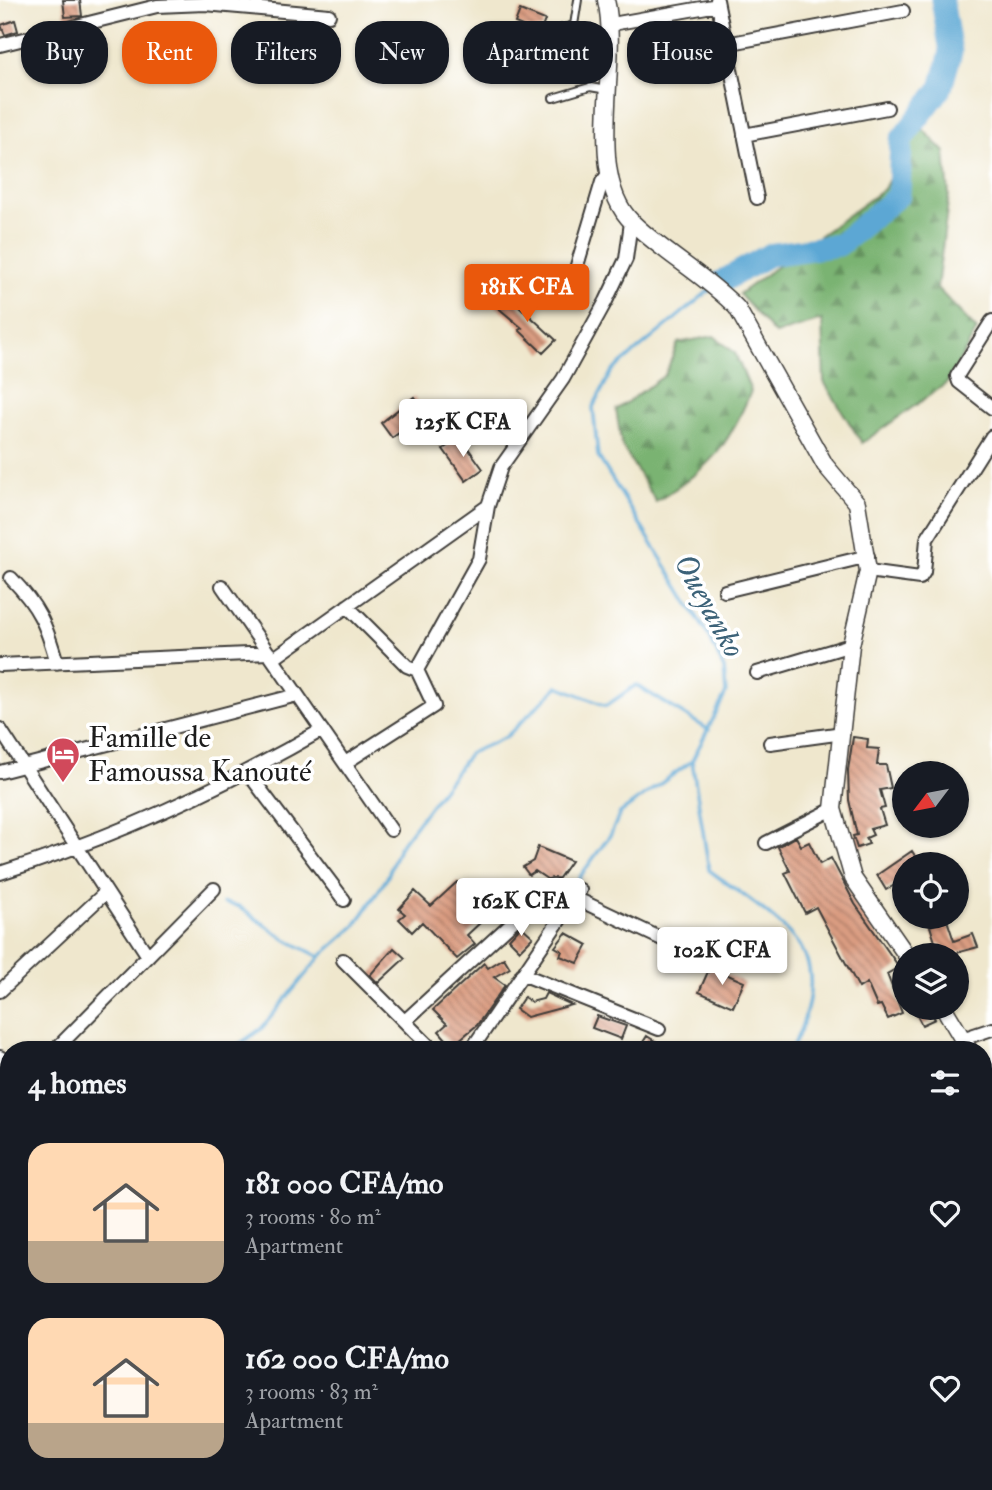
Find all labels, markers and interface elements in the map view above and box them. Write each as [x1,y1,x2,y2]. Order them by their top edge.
chip: Buy [21,21,108,84]
chip: Rent [122,21,217,84]
chip: Filters [231,21,341,84]
chip: New [355,21,449,84]
chip: Apartment [463,21,613,84]
chip: House [627,21,737,84]
pin: 181K CFA [455,264,599,324]
text: 181K CFA [480,272,574,301]
pin: 125K CFA [391,400,535,459]
text: 125K CFA [415,407,511,436]
water label: Oueyanko [664,546,754,665]
place label: Famille de Famoussa Kanouté [88,719,312,790]
hotel icon: Famille de Famoussa Kanouté [44,735,82,784]
north arrow [892,761,970,838]
map controls [892,761,969,1020]
button: locate [892,852,969,929]
pin: 162K CFA [449,878,593,938]
text: 162K CFA [472,886,570,915]
pin: 102K CFA [650,928,794,987]
text: 102K CFA [673,935,771,964]
button: layers [892,943,969,1020]
icon: filters [926,1064,964,1102]
text: 4 homes [28,1065,127,1102]
text: 181 000 CFA/mo [245,1165,444,1202]
icon: home [84,1171,168,1255]
icon: heart [926,1194,964,1232]
text: 3 rooms · 80 m² [245,1202,381,1231]
text: Apartment [245,1231,343,1260]
text: 162 000 CFA/mo [245,1340,449,1377]
icon: home [84,1346,168,1430]
icon: heart [926,1369,964,1407]
text: 3 rooms · 83 m² [245,1377,378,1406]
text: Apartment [245,1406,343,1435]

